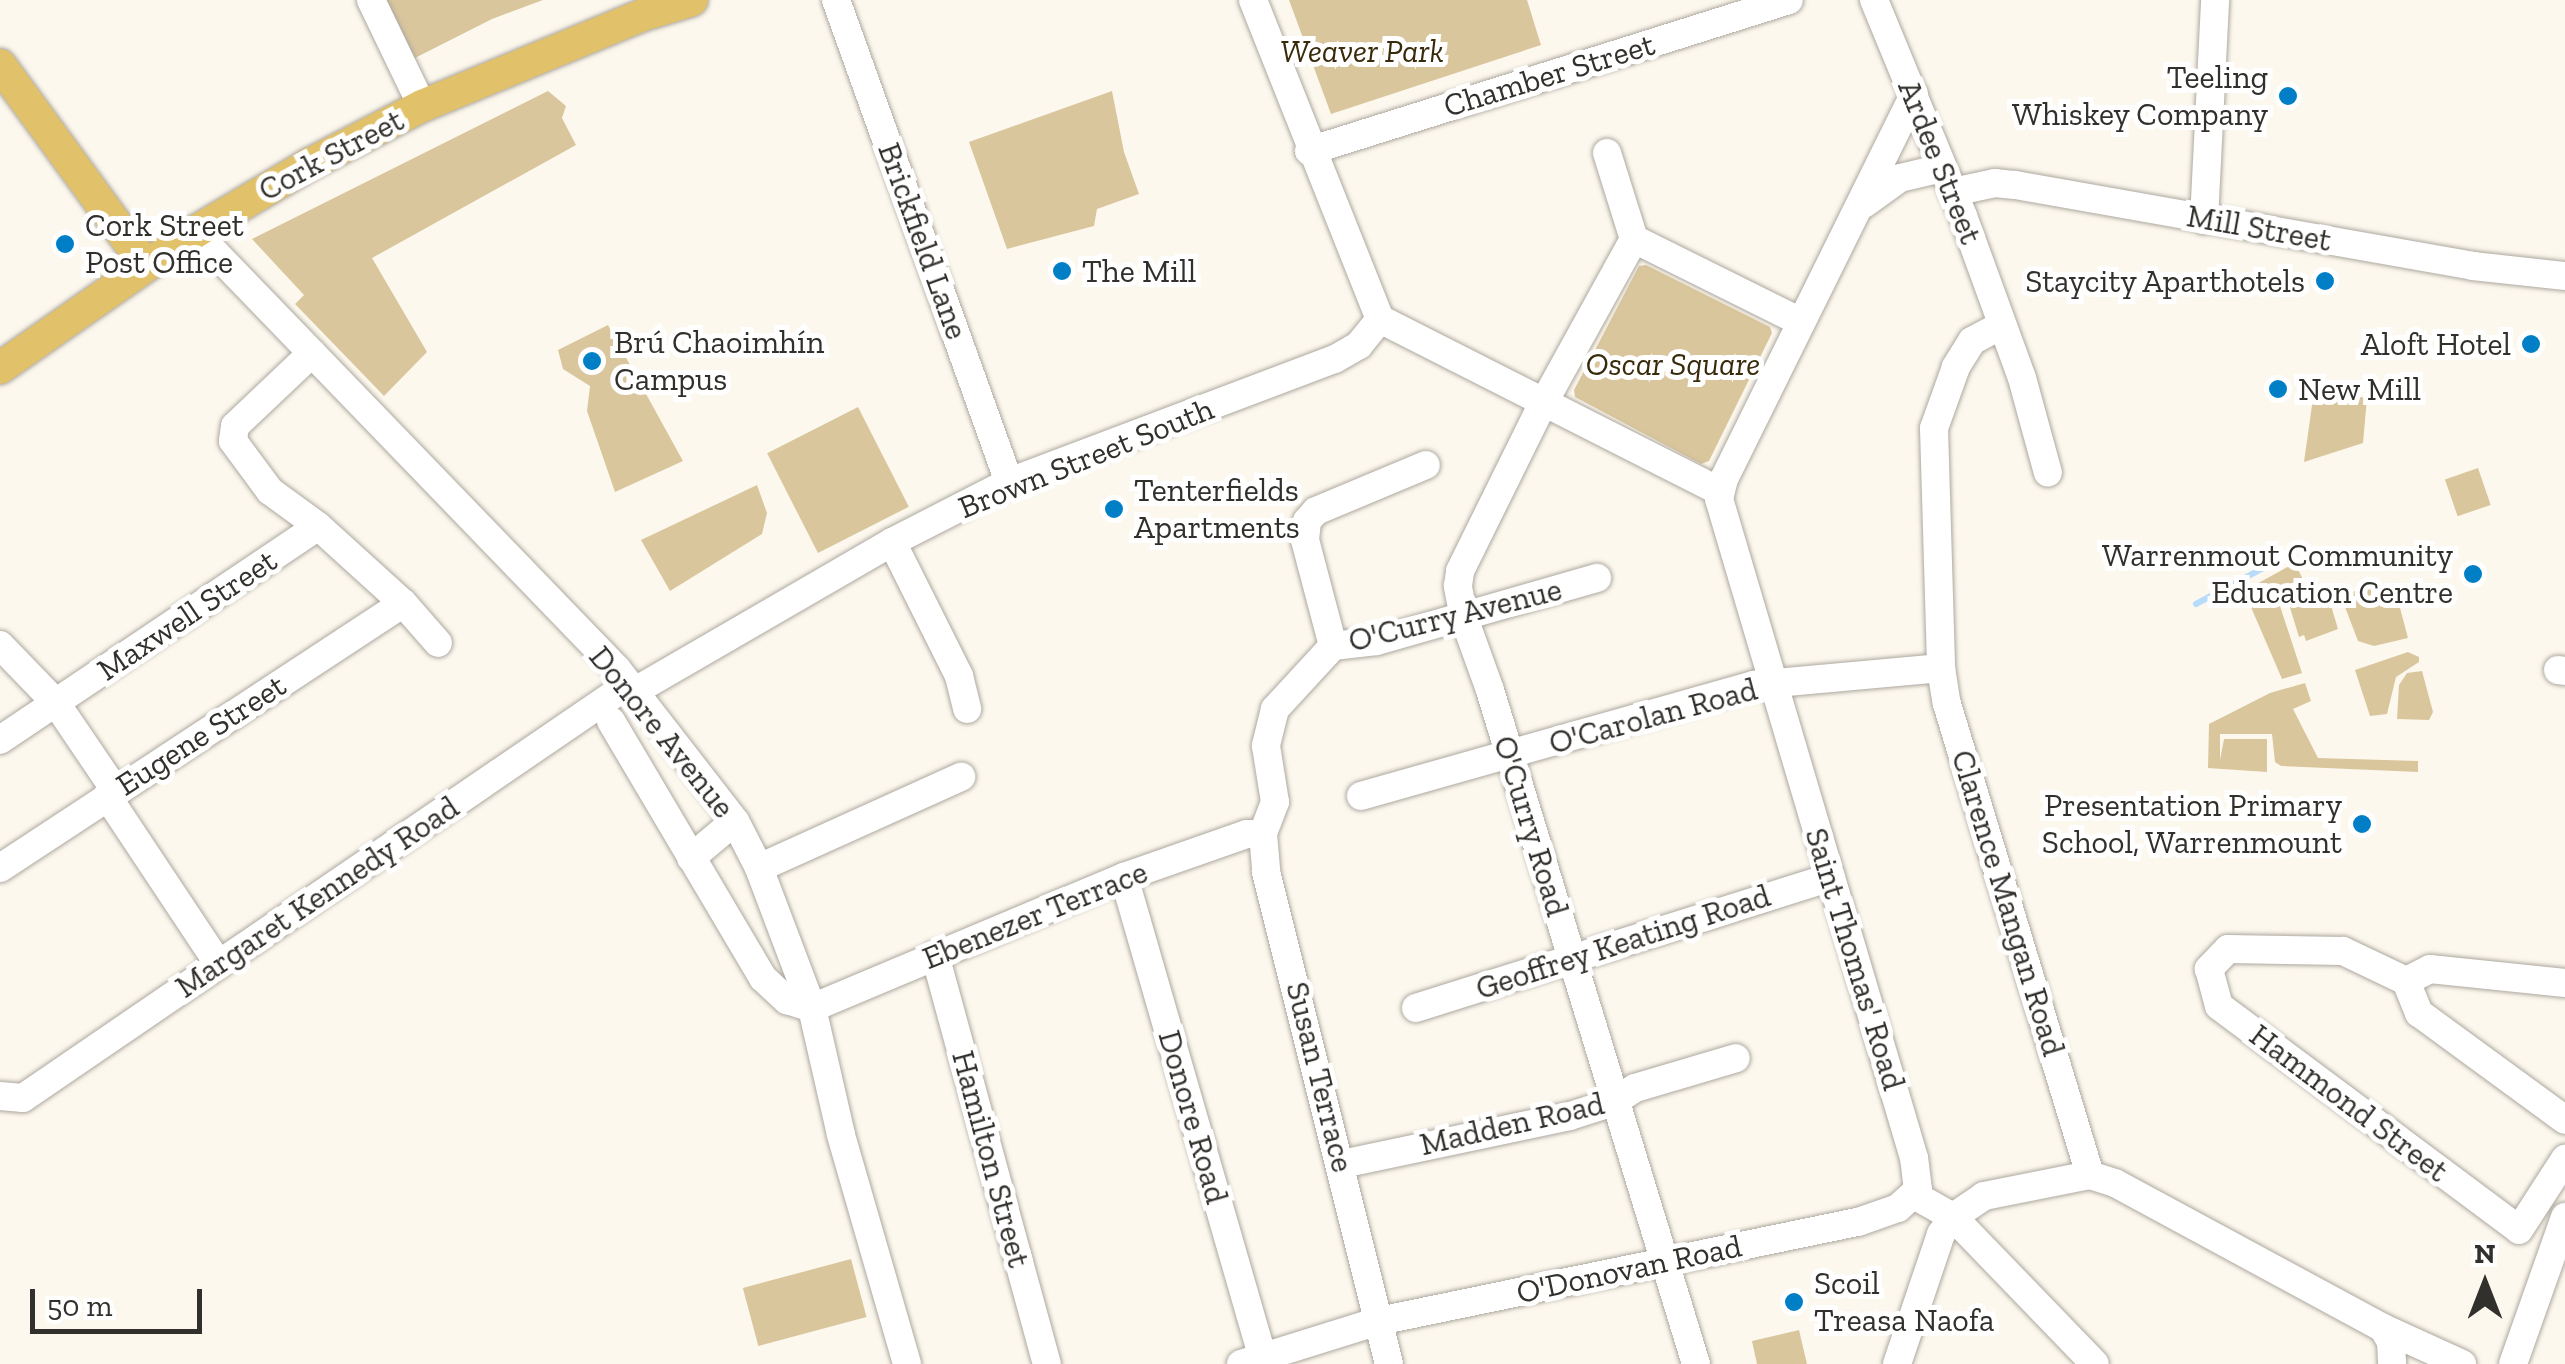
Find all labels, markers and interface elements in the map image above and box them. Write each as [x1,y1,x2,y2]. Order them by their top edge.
street label: Chamber Street [1439,25,1659,125]
park label: Weaver Park [1280,32,1444,70]
place label: Teeling Whiskey Company [2011,59,2268,134]
street label: Ardee Street [1890,74,1990,250]
marker: Teeling Whiskey Company [2277,85,2299,107]
street label: Cork Street [252,101,410,209]
street label: Brickfield Lane [870,138,976,344]
street label: Mill Street [2184,196,2334,260]
place label: Cork Street Post Office [85,207,244,282]
marker: Cork Street Post Office [54,233,76,255]
place label: The Mill [1082,252,1196,290]
marker: The Mill [1051,260,1073,282]
place label: Staycity Aparthotels [2023,262,2305,300]
marker: Staycity Aparthotels [2314,270,2336,292]
place label: Brú Chaoimhín Campus [614,324,824,399]
place label: Aloft Hotel [2361,325,2511,363]
marker: Aloft Hotel [2520,333,2542,355]
park label: Oscar Square [1586,345,1760,383]
marker: Brú Chaoimhín Campus [579,348,605,374]
place label: New Mill [2298,370,2422,408]
marker: New Mill [2267,378,2289,400]
street label: Brown Street South [953,389,1219,527]
place label: Tenterfields Apartments [1134,472,1300,547]
marker: Tenterfields Apartments [1103,498,1125,520]
place label: Warrenmout Community Education Centre [2102,537,2453,612]
street label: Maxwell Street [90,541,284,689]
marker: Warrenmout Community Education Centre [2462,563,2484,585]
street label: O'Curry Avenue [1344,570,1566,660]
street label: Donore Avenue [581,638,743,826]
street label: Eugene Street [109,666,293,804]
street label: O'Carolan Road [1545,670,1761,762]
street label: O'Curry Road [1485,731,1577,921]
street label: Clarence Mangan Road [1943,746,2073,1060]
place label: Presentation Primary School, Warrenmount [2041,787,2342,862]
street label: Margaret Kennedy Road [168,788,466,1006]
marker: Presentation Primary School, Warrenmount [2351,813,2373,835]
street label: Saint Thomas' Road [1797,823,1913,1095]
street label: Ebenezer Terrace [917,852,1153,978]
street label: Geoffrey Keating Road [1471,876,1775,1008]
street label: Susan Terrace [1278,978,1362,1176]
street label: Hammond Street [2242,1016,2456,1190]
street label: Donore Road [1150,1026,1236,1208]
street label: Hamilton Street [944,1047,1038,1271]
street label: Madden Road [1416,1084,1608,1164]
street label: O'Donovan Road [1513,1226,1745,1312]
north arrow [2435,1234,2535,1334]
text: N [2474,1237,2496,1270]
place label: Scoil Treasa Naofa [1814,1265,1994,1340]
scale bar [35,1269,208,1331]
text: 50 m [47,1288,112,1324]
marker: Scoil Treasa Naofa [1783,1291,1805,1313]

